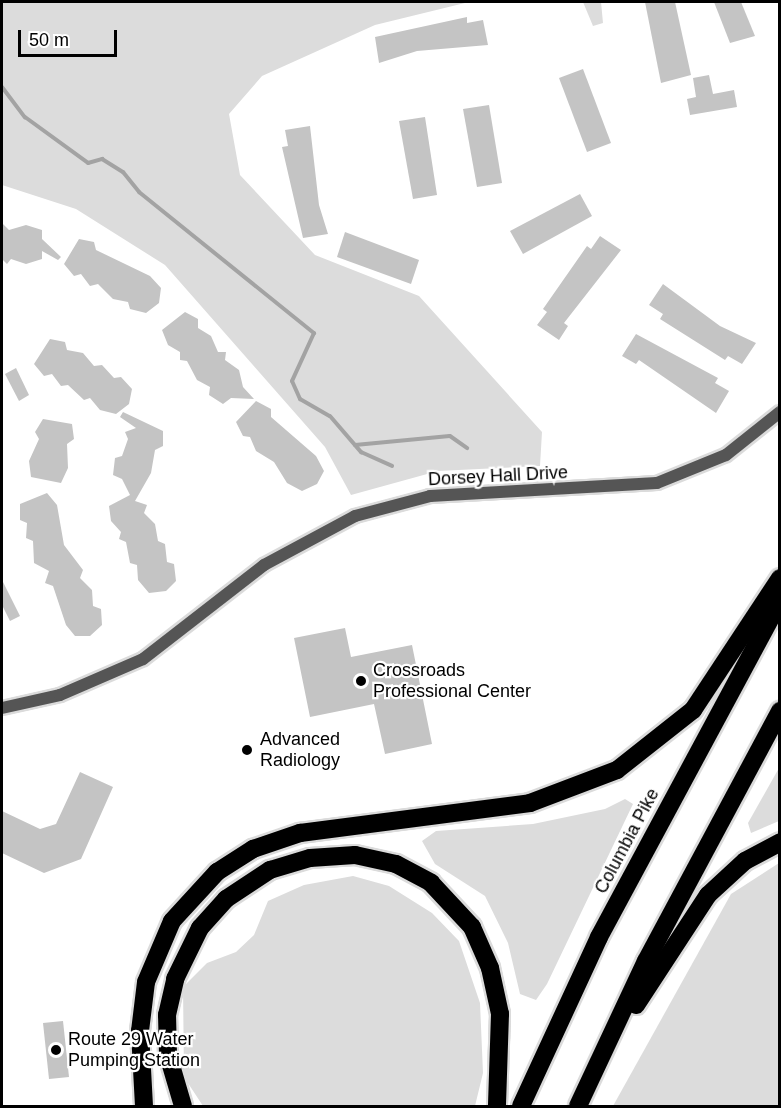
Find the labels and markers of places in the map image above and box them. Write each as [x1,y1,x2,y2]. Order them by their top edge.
place label: Crossroads Professional Center [373,660,531,702]
marker: Crossroads Professional Center [354,674,368,688]
place label: Advanced Radiology [260,729,340,771]
marker: Advanced Radiology [238,741,256,759]
place label: Route 29 Water Pumping Station [68,1029,200,1072]
marker: Route 29 Water Pumping Station [49,1043,63,1057]

